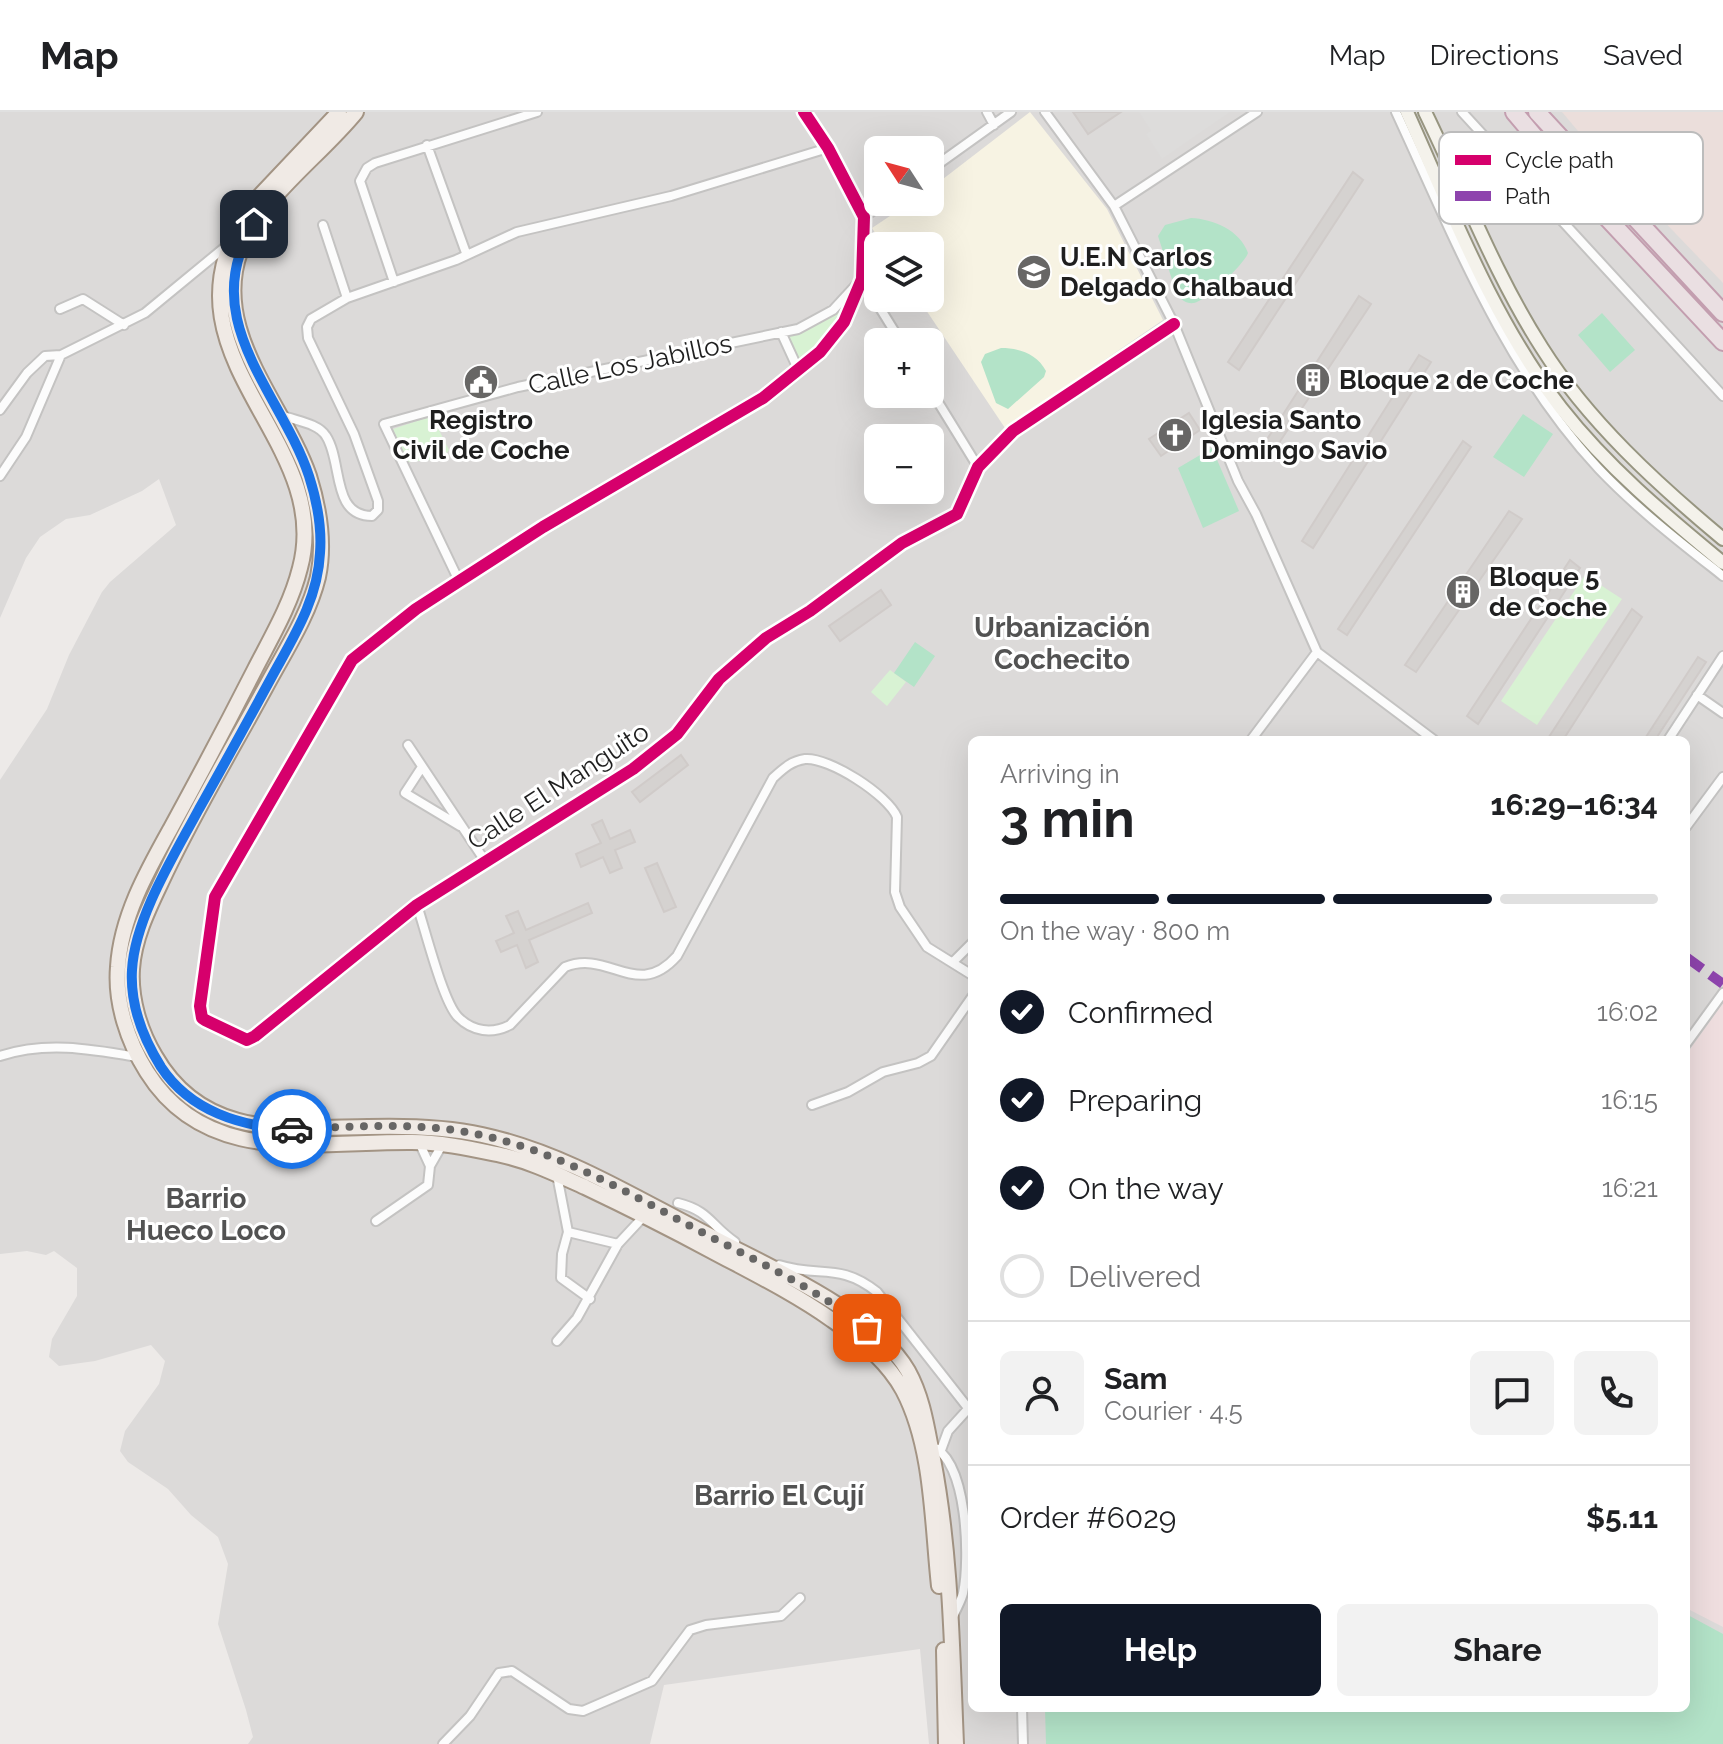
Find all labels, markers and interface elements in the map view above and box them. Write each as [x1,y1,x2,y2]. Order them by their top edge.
text: Map [40,33,119,78]
text: Map [1329,39,1386,72]
text: Directions [1430,39,1559,72]
text: Saved [1603,39,1683,72]
legend [1439,132,1703,224]
north arrow [864,136,944,216]
map controls [864,136,944,504]
text: Cycle path [1505,147,1614,173]
text: Path [1505,183,1551,209]
pin [220,190,288,258]
icon: home [232,202,276,246]
button: layers [864,232,944,312]
place label: U.E.N Carlos Delgado Chalbaud [1060,242,1294,302]
school or university icon: U.E.N Carlos Delgado Chalbaud [1015,253,1053,291]
street label: Calle Los Jabillos [526,328,734,400]
button: + [864,328,944,408]
building icon: Bloque 2 de Coche [1294,361,1332,399]
public building icon: Registro Civil de Coche [462,363,500,401]
place label: Bloque 2 de Coche [1339,365,1574,395]
place label: Registro Civil de Coche [392,405,570,465]
place label: Iglesia Santo Domingo Savio [1201,405,1387,465]
church icon: Iglesia Santo Domingo Savio [1156,416,1194,454]
button: − [864,424,944,504]
place label: Bloque 5 de Coche [1489,562,1607,622]
building icon: Bloque 5 de Coche [1444,573,1482,611]
district label: Urbanización Cochecito [974,611,1150,676]
street label: Calle El Manguito [462,716,654,856]
text: Arriving in [1000,759,1120,789]
text: 16:29–16:34 [1491,787,1658,822]
text: 3 min [1000,788,1135,849]
text: On the way · 800 m [1000,916,1230,946]
icon: check [1000,990,1044,1034]
text: Confirmed [1068,995,1213,1030]
text: 16:02 [1597,997,1658,1027]
icon: check [1000,1078,1044,1122]
text: Preparing [1068,1083,1202,1118]
text: 16:15 [1601,1085,1658,1115]
courier [252,1089,332,1169]
icon: car [270,1107,314,1151]
icon: check [1000,1166,1044,1210]
text: On the way [1068,1171,1224,1206]
text: 16:21 [1602,1173,1658,1203]
district label: Barrio Hueco Loco [126,1182,286,1247]
text: Delivered [1068,1259,1201,1294]
pin [833,1294,901,1362]
icon: bag [845,1306,889,1350]
button: person [1000,1351,1084,1435]
button: chat [1470,1351,1554,1435]
button: phone [1574,1351,1658,1435]
text: Sam [1104,1361,1167,1396]
text: Courier · 4.5 [1104,1396,1243,1426]
district label: Barrio El Cují [694,1479,865,1512]
text: Order #6029 [1000,1500,1176,1535]
text: $5.11 [1586,1500,1658,1535]
button: Help [1000,1604,1321,1696]
button: Share [1337,1604,1658,1696]

